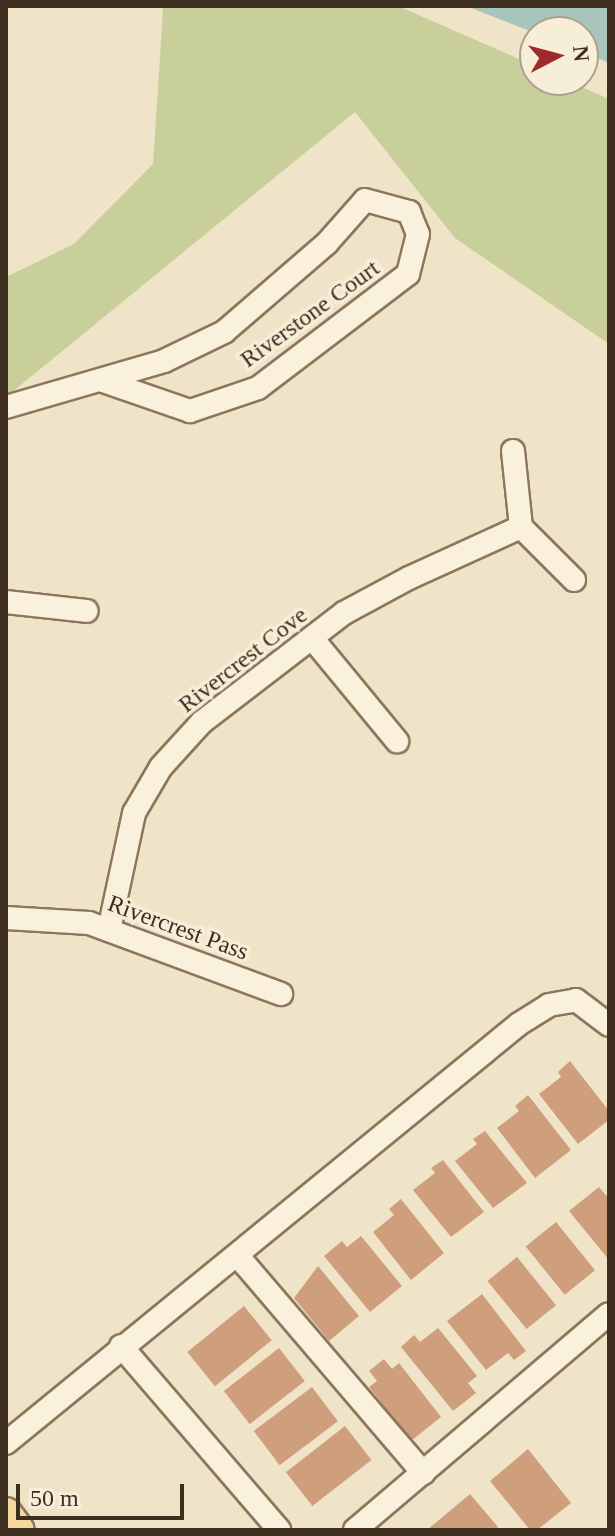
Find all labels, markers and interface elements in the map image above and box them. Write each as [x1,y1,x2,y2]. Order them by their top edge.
north arrow [519,16,599,96]
text: N [568,44,595,63]
street label: Riverstone Court [235,254,385,374]
street label: Rivercrest Cove [173,601,313,719]
street label: Rivercrest Pass [104,889,252,967]
scale bar [20,1468,188,1518]
text: 50 m [30,1485,79,1511]

